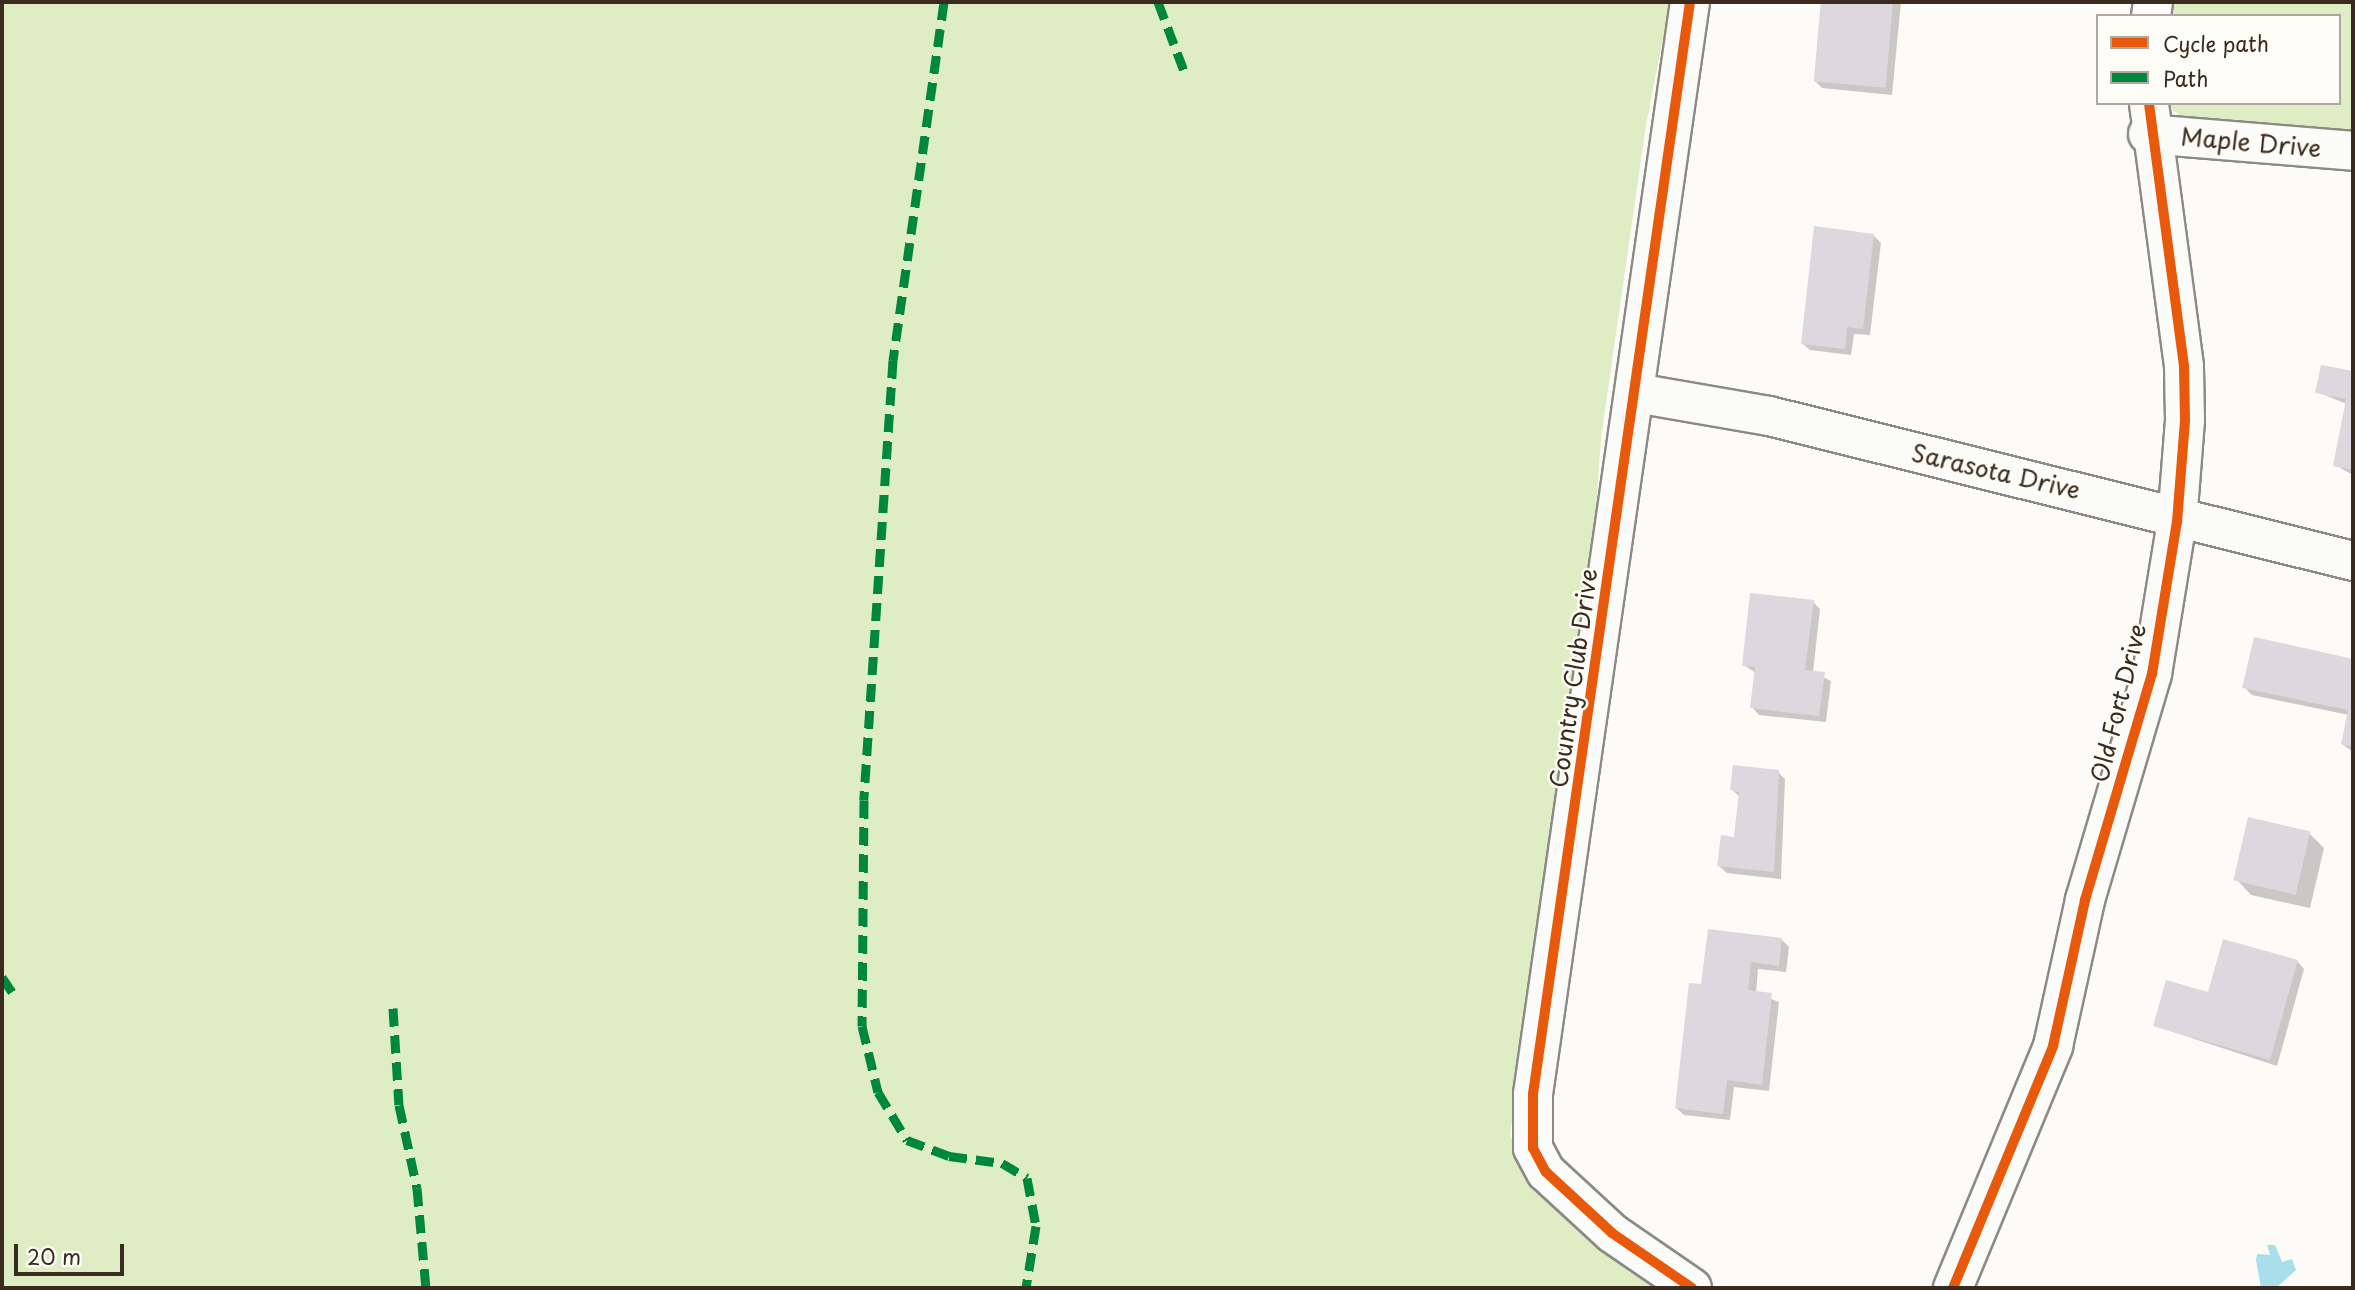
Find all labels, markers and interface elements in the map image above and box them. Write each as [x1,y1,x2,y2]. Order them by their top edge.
legend [2096,14,2341,105]
text: Cycle path [2163,27,2269,59]
text: Path [2163,62,2208,94]
street label: Maple Drive [2180,122,2322,162]
street label: Sarasota Drive [1909,438,2083,504]
street label: Country Club Drive [1543,566,1603,790]
street label: Old Fort Drive [2084,620,2152,786]
scale bar [18,1230,128,1274]
text: 20 m [27,1240,81,1272]

